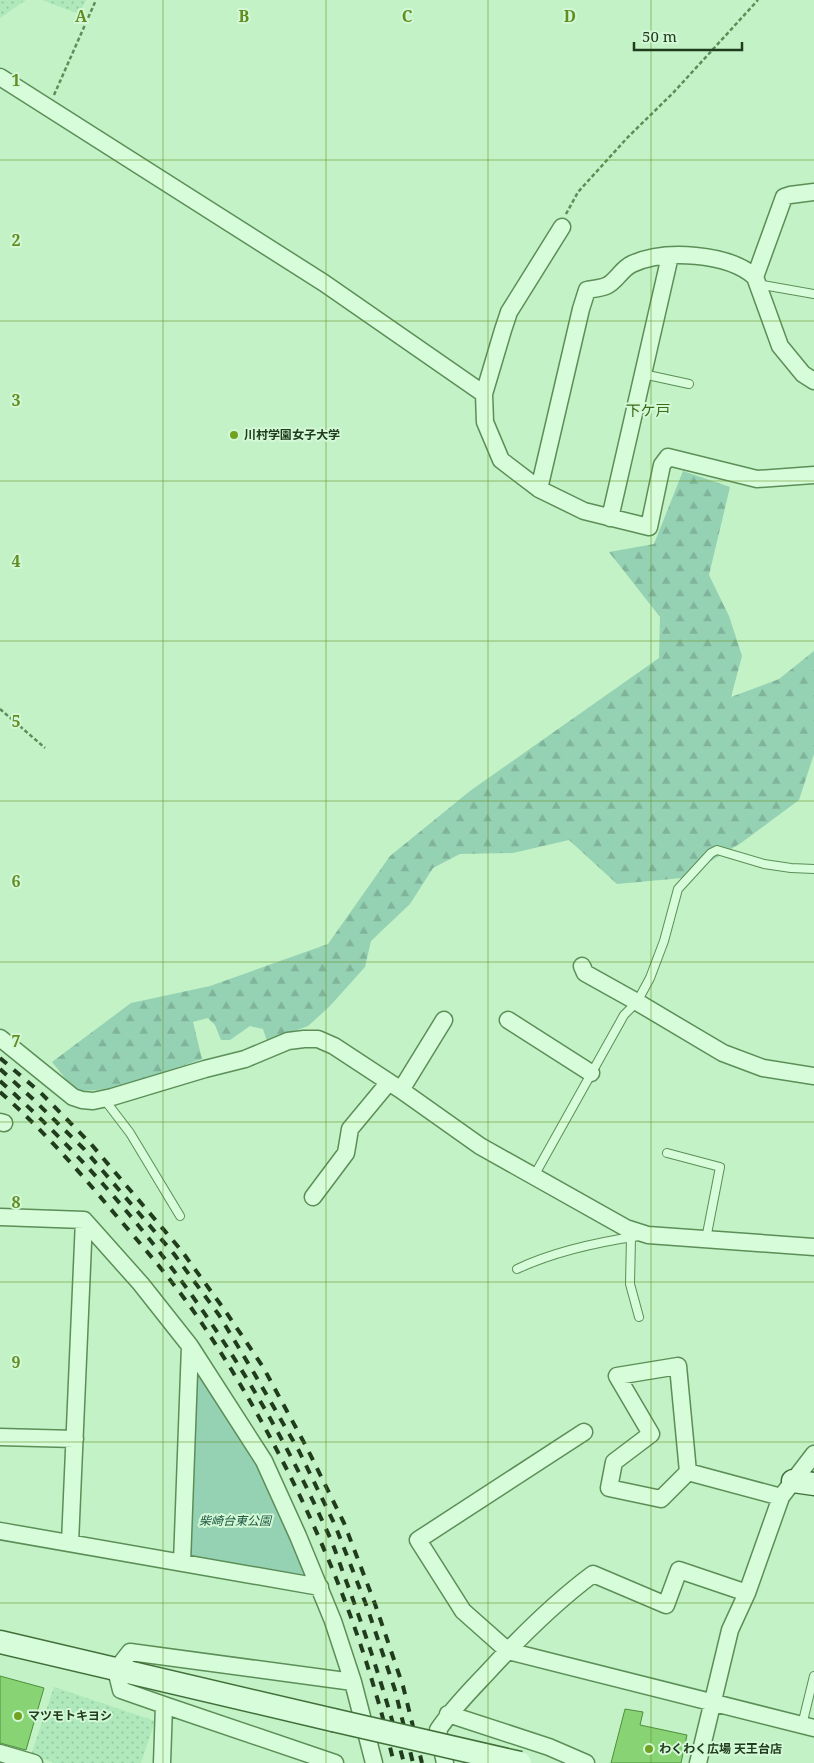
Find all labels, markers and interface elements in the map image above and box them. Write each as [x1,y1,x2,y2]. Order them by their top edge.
text: A [75,5,88,27]
text: B [239,5,250,27]
text: C [402,5,413,27]
text: D [564,5,576,27]
scale bar [634,20,742,52]
text: 50 m [642,26,677,46]
text: 1 [11,69,21,91]
text: 2 [11,229,21,251]
text: 3 [11,389,21,411]
district label: 下ケ戸 [625,400,671,420]
place label: 川村学園女子大学 [244,426,340,443]
marker: 川村学園女子大学 [228,429,240,441]
text: 4 [11,550,21,572]
text: 5 [11,710,21,732]
text: 6 [11,870,21,892]
text: 7 [11,1030,21,1052]
text: 8 [11,1191,21,1213]
text: 9 [11,1351,21,1373]
park label: 柴崎台東公園 [199,1512,273,1529]
place label: マツモトキヨシ [28,1707,112,1724]
marker: マツモトキヨシ [12,1710,24,1722]
place label: わくわく広場 天王台店 [659,1740,782,1757]
marker: わくわく広場 天王台店 [643,1743,655,1755]

